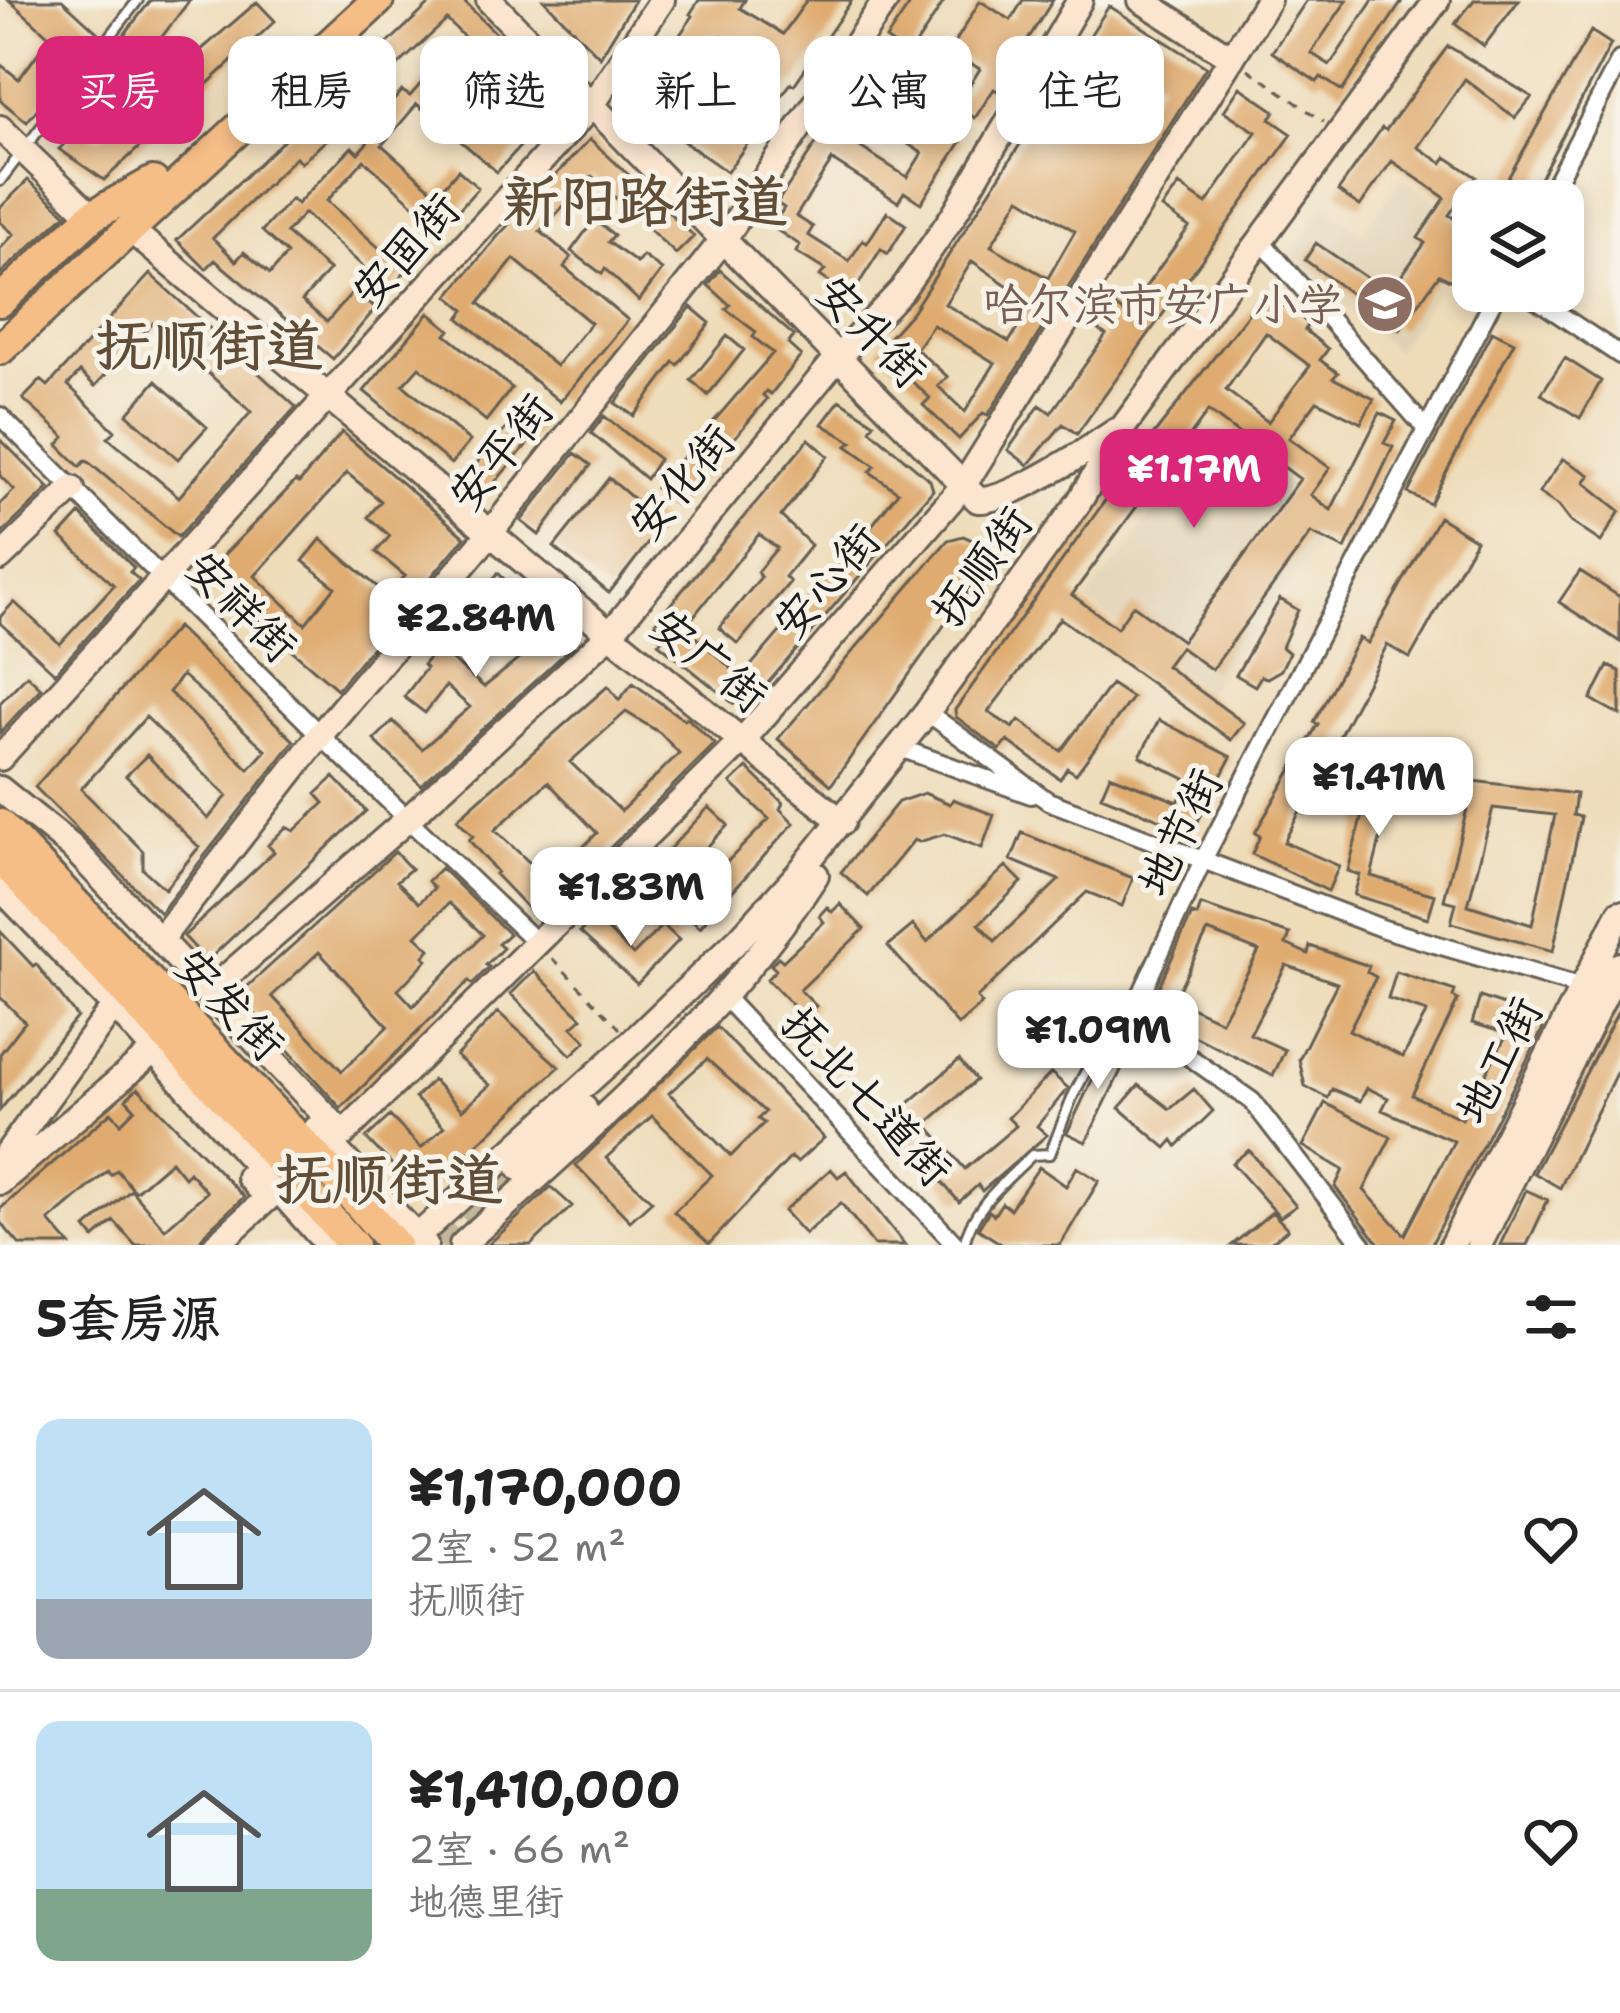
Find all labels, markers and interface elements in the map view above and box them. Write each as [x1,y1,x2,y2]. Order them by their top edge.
chip: 买房 [36,36,204,144]
chip: 租房 [228,36,396,144]
chip: 筛选 [420,36,588,144]
chip: 新上 [612,36,780,144]
chip: 公寓 [804,36,972,144]
chip: 住宅 [996,36,1164,144]
district label: 新阳路街道 [503,163,788,239]
street label: 安固街 [338,180,472,320]
map controls [1452,180,1584,312]
button: layers [1452,180,1584,312]
street label: 安升街 [804,262,940,400]
school or university icon: 哈尔滨市安广小学 [1354,273,1416,335]
place label: 哈尔滨市安广小学 [983,274,1343,334]
district label: 抚顺街道 [95,307,323,383]
street label: 安平街 [434,381,566,523]
street label: 安化街 [615,411,747,553]
pin: ¥1.17M [1096,429,1292,531]
text: ¥1.17M [1127,442,1261,494]
street label: 抚顺街 [917,494,1045,638]
street label: 安心街 [759,510,893,652]
street label: 安祥街 [173,537,311,675]
pin: ¥2.84M [378,578,574,680]
text: ¥2.84M [396,591,556,643]
street label: 安广街 [638,594,780,726]
pin: ¥1.41M [1281,737,1477,839]
text: ¥1.41M [1312,750,1446,802]
street label: 地节街 [1122,758,1236,906]
pin: ¥1.83M [533,847,729,949]
text: ¥1.83M [557,860,705,912]
street label: 安发街 [162,935,298,1073]
street label: 地工街 [1441,986,1555,1134]
pin: ¥1.09M [1000,990,1196,1092]
street label: 抚北七道街 [768,993,966,1199]
text: ¥1.09M [1025,1003,1171,1055]
district label: 抚顺街道 [275,1141,503,1217]
text: 5套房源 [36,1284,221,1352]
icon: filters [1518,1284,1584,1350]
text: ¥1,170,000 [408,1453,683,1521]
icon: home [132,1467,276,1611]
icon: heart [1518,1506,1584,1572]
text: 2室 · 52 m² [408,1521,626,1573]
text: 抚顺街 [408,1573,525,1625]
text: ¥1,410,000 [408,1755,681,1823]
icon: home [132,1769,276,1913]
icon: heart [1518,1808,1584,1874]
text: 2室 · 66 m² [408,1823,630,1875]
text: 地德里街 [408,1875,564,1927]

